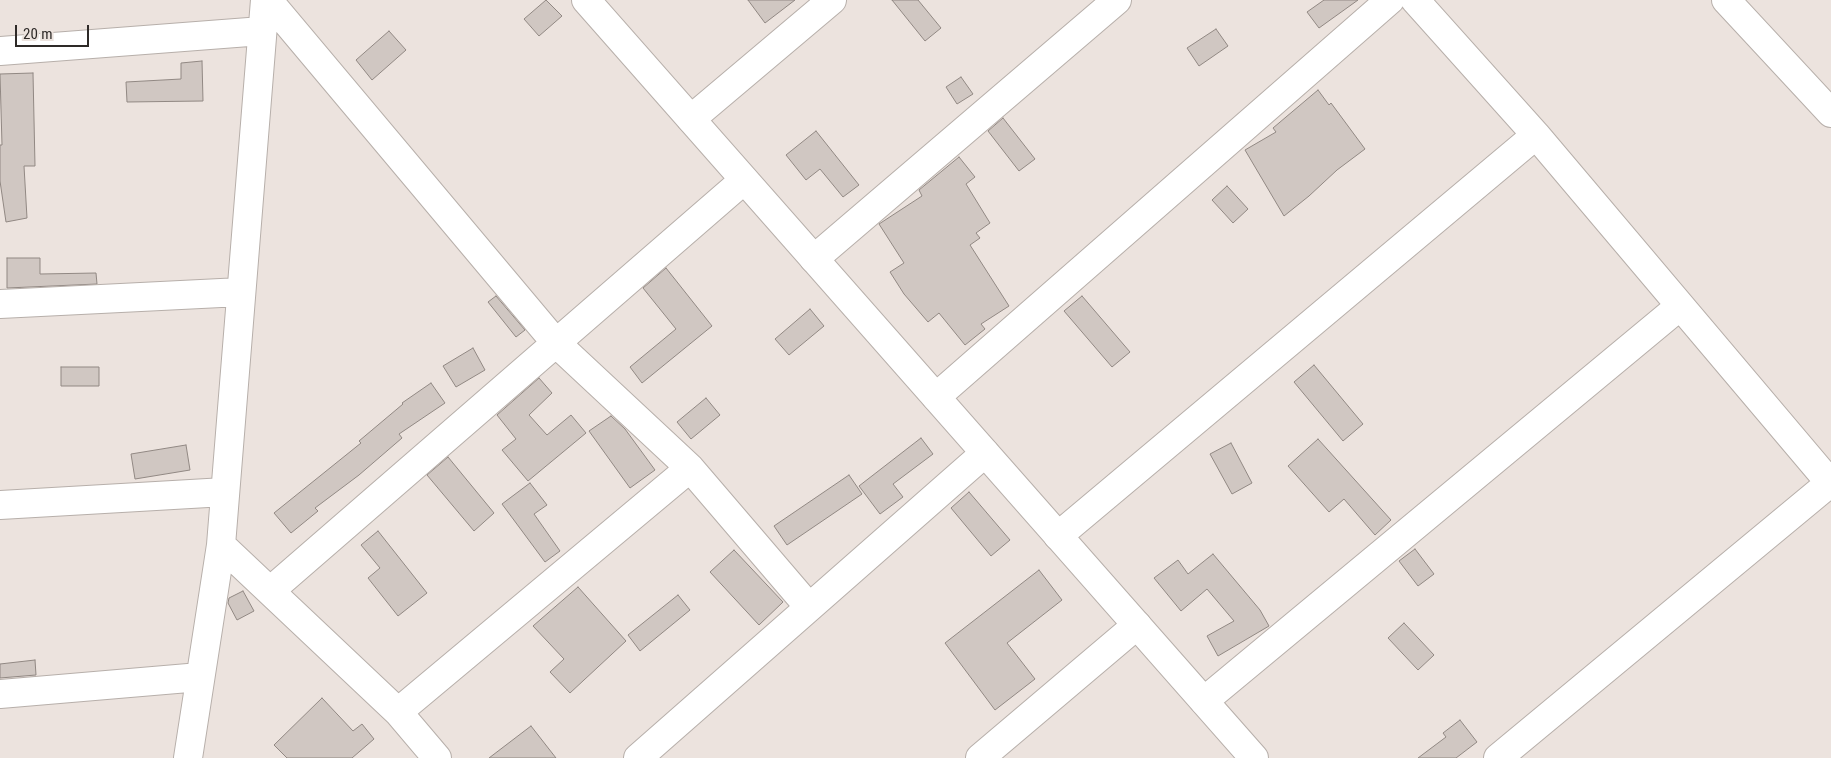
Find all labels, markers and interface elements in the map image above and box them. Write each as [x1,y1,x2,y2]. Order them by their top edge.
scale bar [18,15,91,47]
text: 20 m [23,25,53,43]

